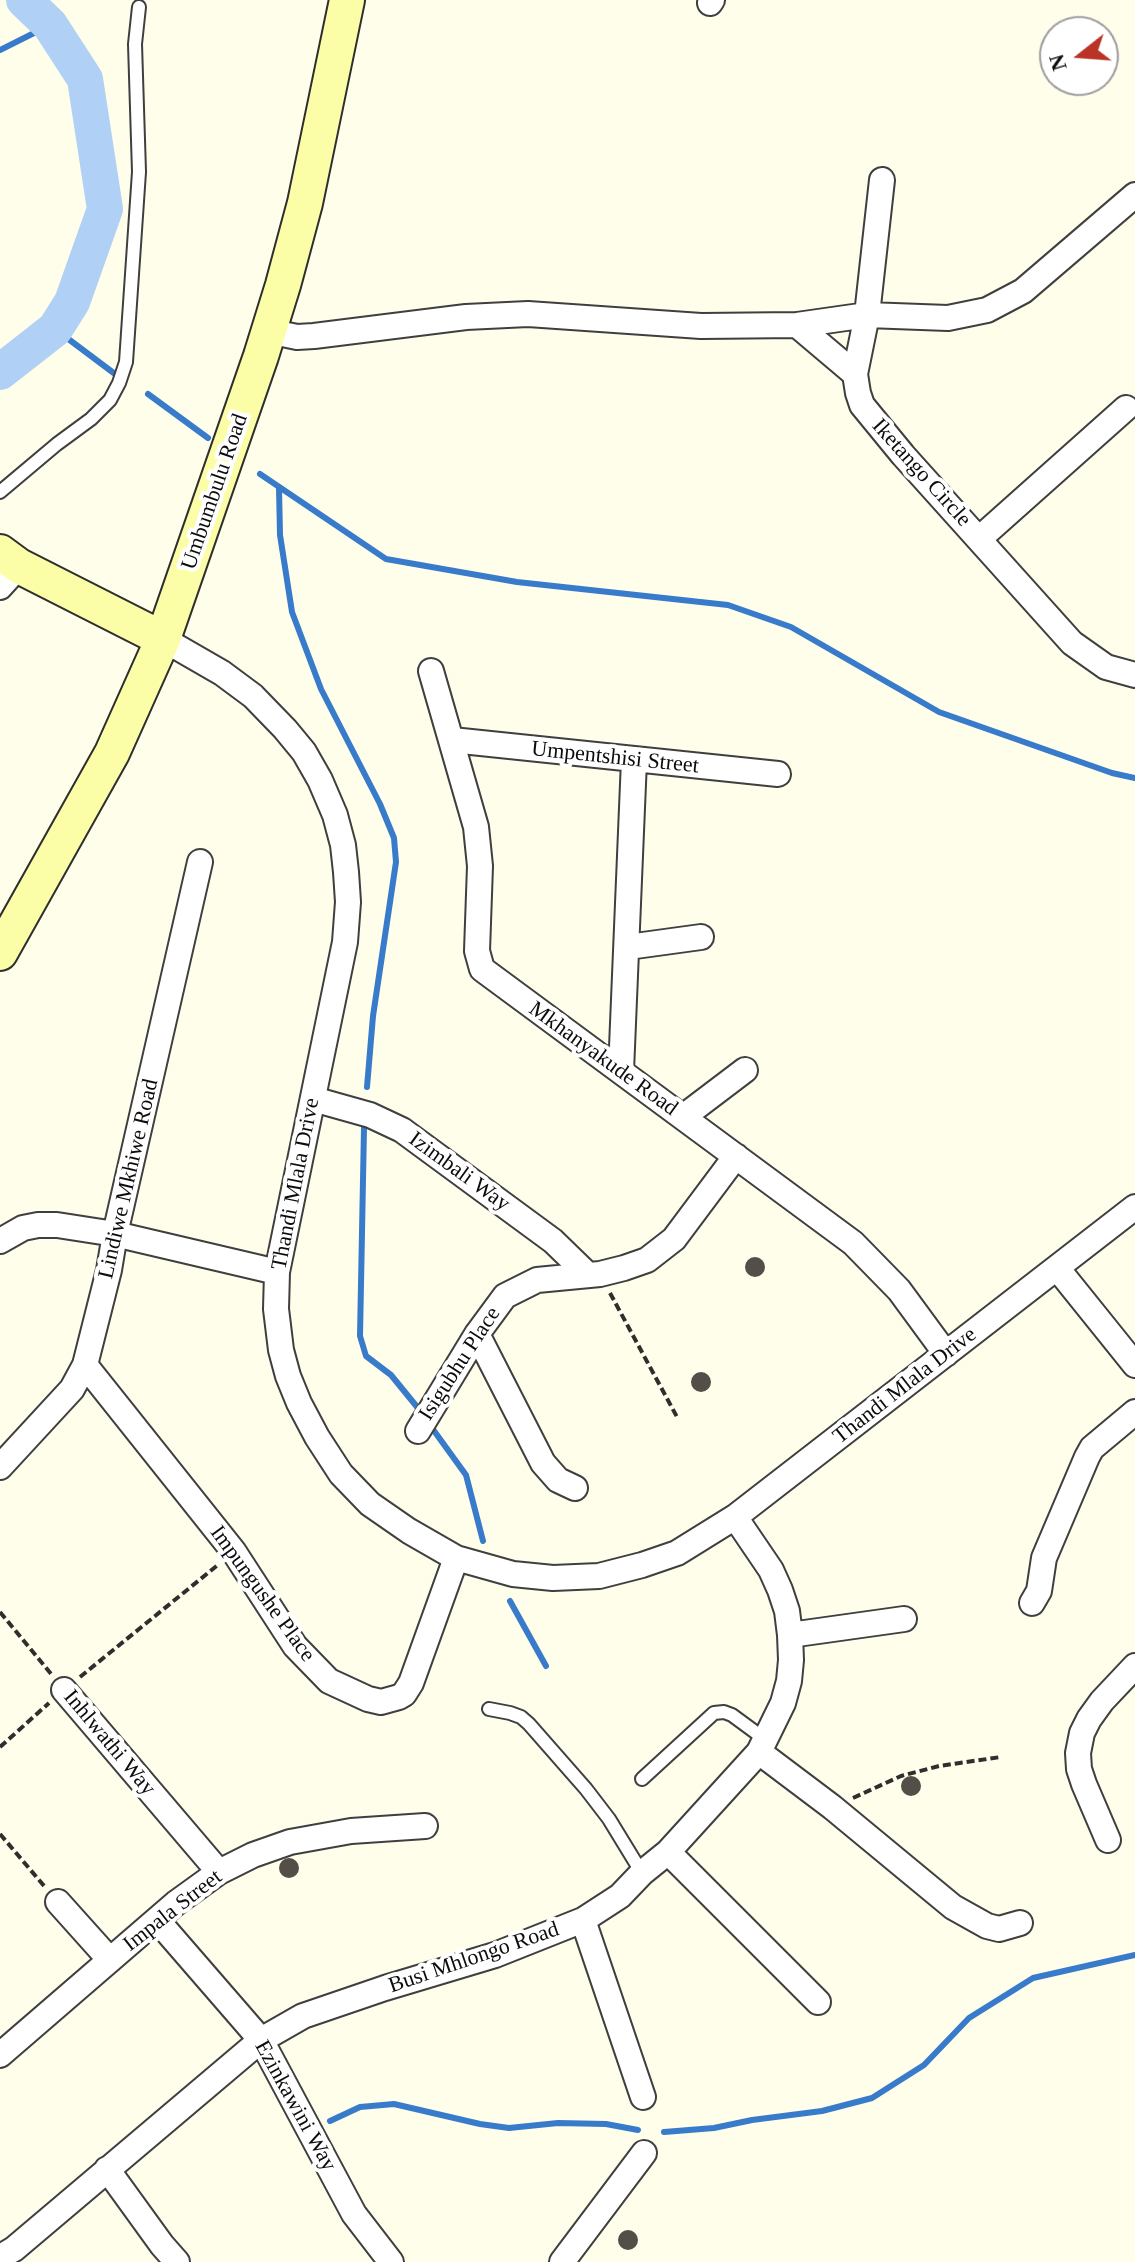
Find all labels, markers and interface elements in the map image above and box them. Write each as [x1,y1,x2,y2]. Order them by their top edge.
north arrow [1039,16,1119,96]
text: N [1043,51,1072,74]
street label: Umbumbulu Road [176,411,254,573]
street label: Iketango Circle [866,414,976,532]
street label: Umpentshisi Street [530,736,700,780]
street label: Mkhanyakude Road [523,996,683,1122]
street label: Lindiwe Mkhiwe Road [93,1077,165,1281]
street label: Thandi Mlala Drive [266,1096,326,1272]
street label: Izimbali Way [403,1126,515,1218]
street label: Isigubhu Place [413,1302,507,1426]
street label: Thandi Mlala Drive [828,1322,982,1450]
street label: Impungushe Place [204,1521,320,1667]
street label: Inhlwathi Way [57,1685,161,1801]
street label: Impala Street [118,1864,228,1958]
street label: Busi Mhlongo Road [385,1916,563,2000]
street label: Ezinkawini Way [248,2036,342,2176]

